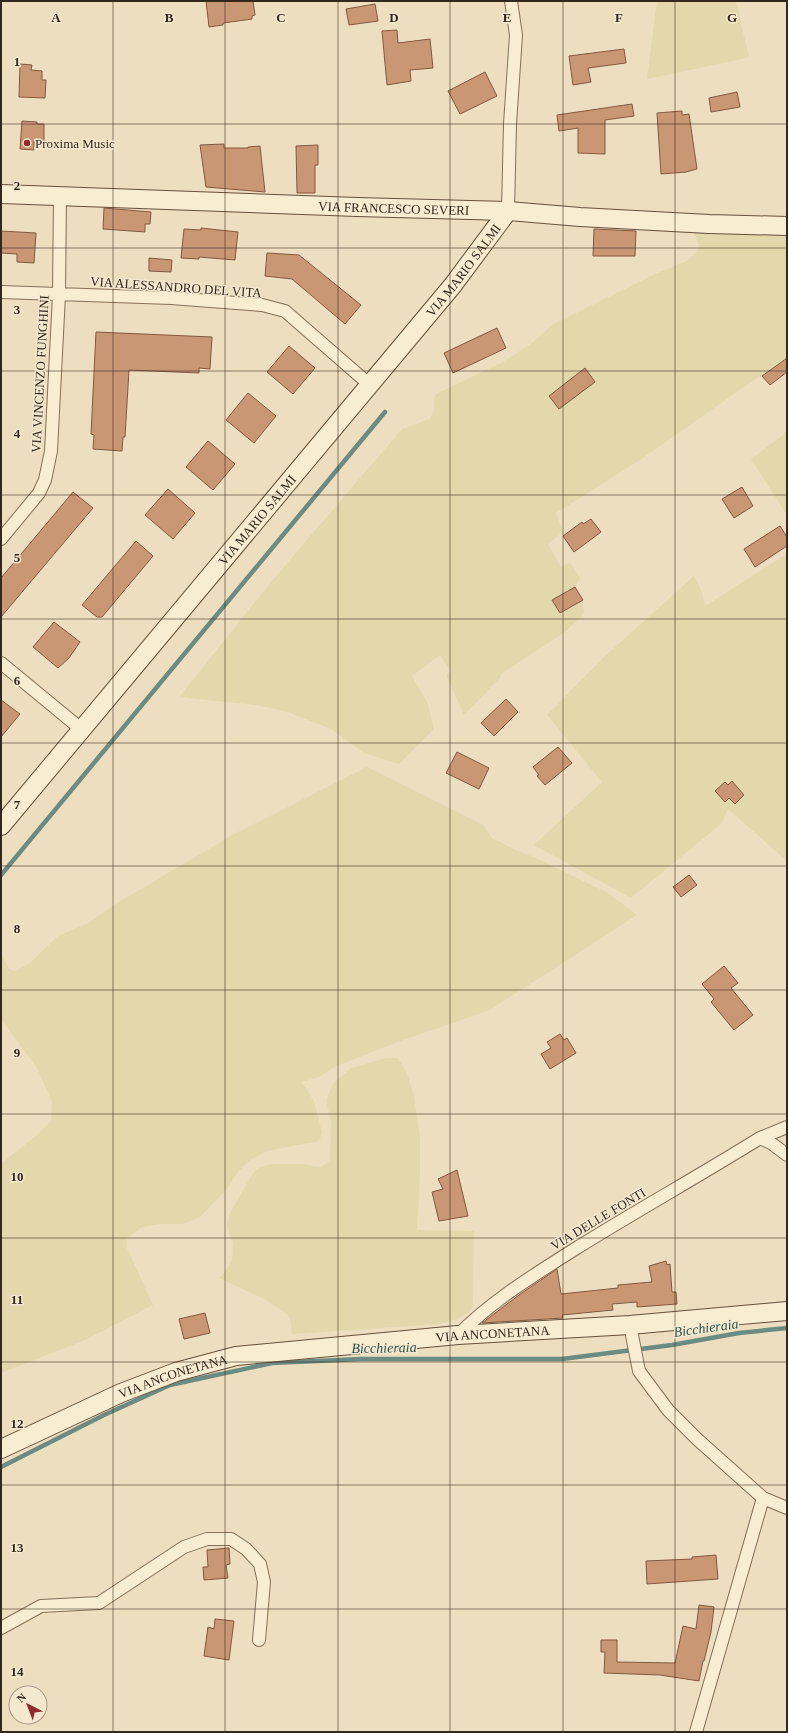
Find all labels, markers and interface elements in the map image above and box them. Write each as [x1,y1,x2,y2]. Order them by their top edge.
text: A [51,10,61,25]
text: B [165,10,174,25]
text: C [276,10,286,25]
text: D [389,10,399,25]
text: E [503,10,511,25]
text: F [615,10,623,25]
text: G [727,10,737,25]
text: 1 [14,54,20,69]
place label: Proxima Music [35,136,115,151]
marker: Proxima Music [22,138,32,148]
text: 2 [14,178,20,193]
street label: VIA FRANCESCO SEVERI [318,198,469,217]
street label: VIA MARIO SALMI [423,221,503,319]
street label: VIA ALESSANDRO DEL VITA [90,274,263,301]
street label: VIA VINCENZO FUNGHINI [28,295,52,453]
text: 3 [14,302,21,317]
text: 4 [14,426,21,441]
street label: VIA MARIO SALMI [215,472,299,568]
text: 5 [14,550,21,565]
text: 6 [14,673,21,688]
text: 7 [14,797,21,812]
text: 8 [14,921,21,936]
text: 9 [14,1045,21,1060]
text: 10 [11,1169,24,1184]
street label: VIA DELLE FONTI [548,1185,648,1253]
text: 11 [11,1292,23,1307]
water label: Bicchieraia [673,1316,739,1340]
street label: VIA ANCONETANA [435,1322,551,1345]
water label: Bicchieraia [351,1340,417,1356]
street label: VIA ANCONETANA [116,1351,230,1401]
text: 12 [11,1416,24,1431]
text: 13 [11,1540,24,1555]
text: 14 [11,1664,24,1679]
north arrow [8,1685,48,1725]
text: N [14,1690,28,1705]

